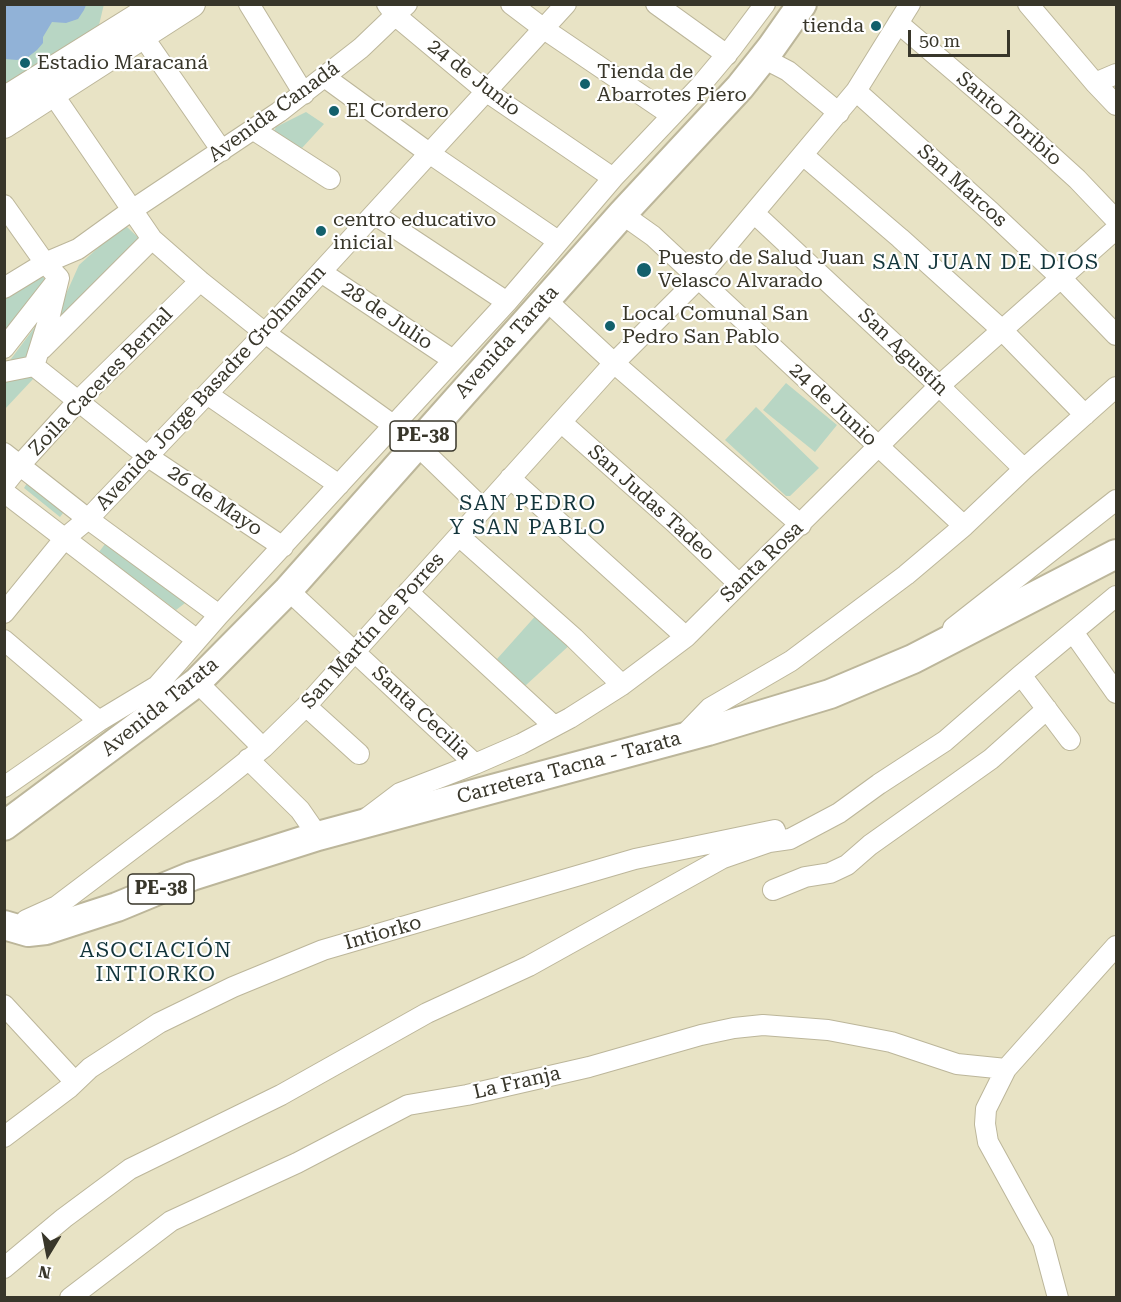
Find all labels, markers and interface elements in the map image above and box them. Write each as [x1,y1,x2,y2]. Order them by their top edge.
place label: tienda [803,14,864,38]
scale bar [911,18,1013,56]
marker: tienda [869,19,883,33]
text: 50 m [919,30,960,51]
street label: 24 de Junio [423,34,525,122]
place label: Estadio Maracaná [37,51,208,75]
marker: Estadio Maracaná [18,56,32,70]
street label: Avenida Canadá [204,56,344,168]
place label: Tienda de Abarrotes Piero [597,60,747,107]
street label: Santo Toribio [952,67,1066,171]
marker: Tienda de Abarrotes Piero [578,77,592,91]
place label: El Cordero [346,99,449,123]
marker: El Cordero [327,104,341,118]
street label: San Marcos [912,140,1012,232]
place label: centro educativo inicial [333,208,496,255]
marker: centro educativo inicial [314,224,328,238]
place label: Puesto de Salud Juan Velasco Alvarado [658,246,865,293]
district label: SAN JUAN DE DIOS [872,250,1100,276]
street label: Avenida Jorge Basadre Grohmann [91,260,331,516]
marker: Puesto de Salud Juan Velasco Alvarado [635,261,653,279]
street label: 28 de Julio [337,277,437,355]
street label: Avenida Tarata [450,281,564,403]
place label: Local Comunal San Pedro San Pablo [622,302,809,349]
street label: Zoila Caceres Bernal [24,303,178,461]
street label: San Agustín [853,303,953,401]
marker: Local Comunal San Pedro San Pablo [603,319,617,333]
street label: 24 de Junio [784,358,882,452]
road number: PE-38 [390,421,456,451]
street label: San Judas Tadeo [583,440,719,566]
street label: 26 de Mayo [163,461,267,541]
district label: SAN PEDRO Y SAN PABLO [450,491,606,541]
street label: Santa Rosa [716,517,808,607]
street label: San Martín de Porres [297,548,449,714]
street label: Avenida Tarata [97,653,223,761]
street label: Santa Cecilia [367,661,475,765]
street label: Carretera Tacna - Tarata [454,727,684,809]
road number: PE-38 [128,874,194,904]
street label: Intiorko [342,911,424,955]
district label: ASOCIACIÓN INTIORKO [79,938,233,988]
street label: La Franja [471,1061,563,1105]
north arrow [18,1224,78,1284]
text: N [37,1262,53,1283]

